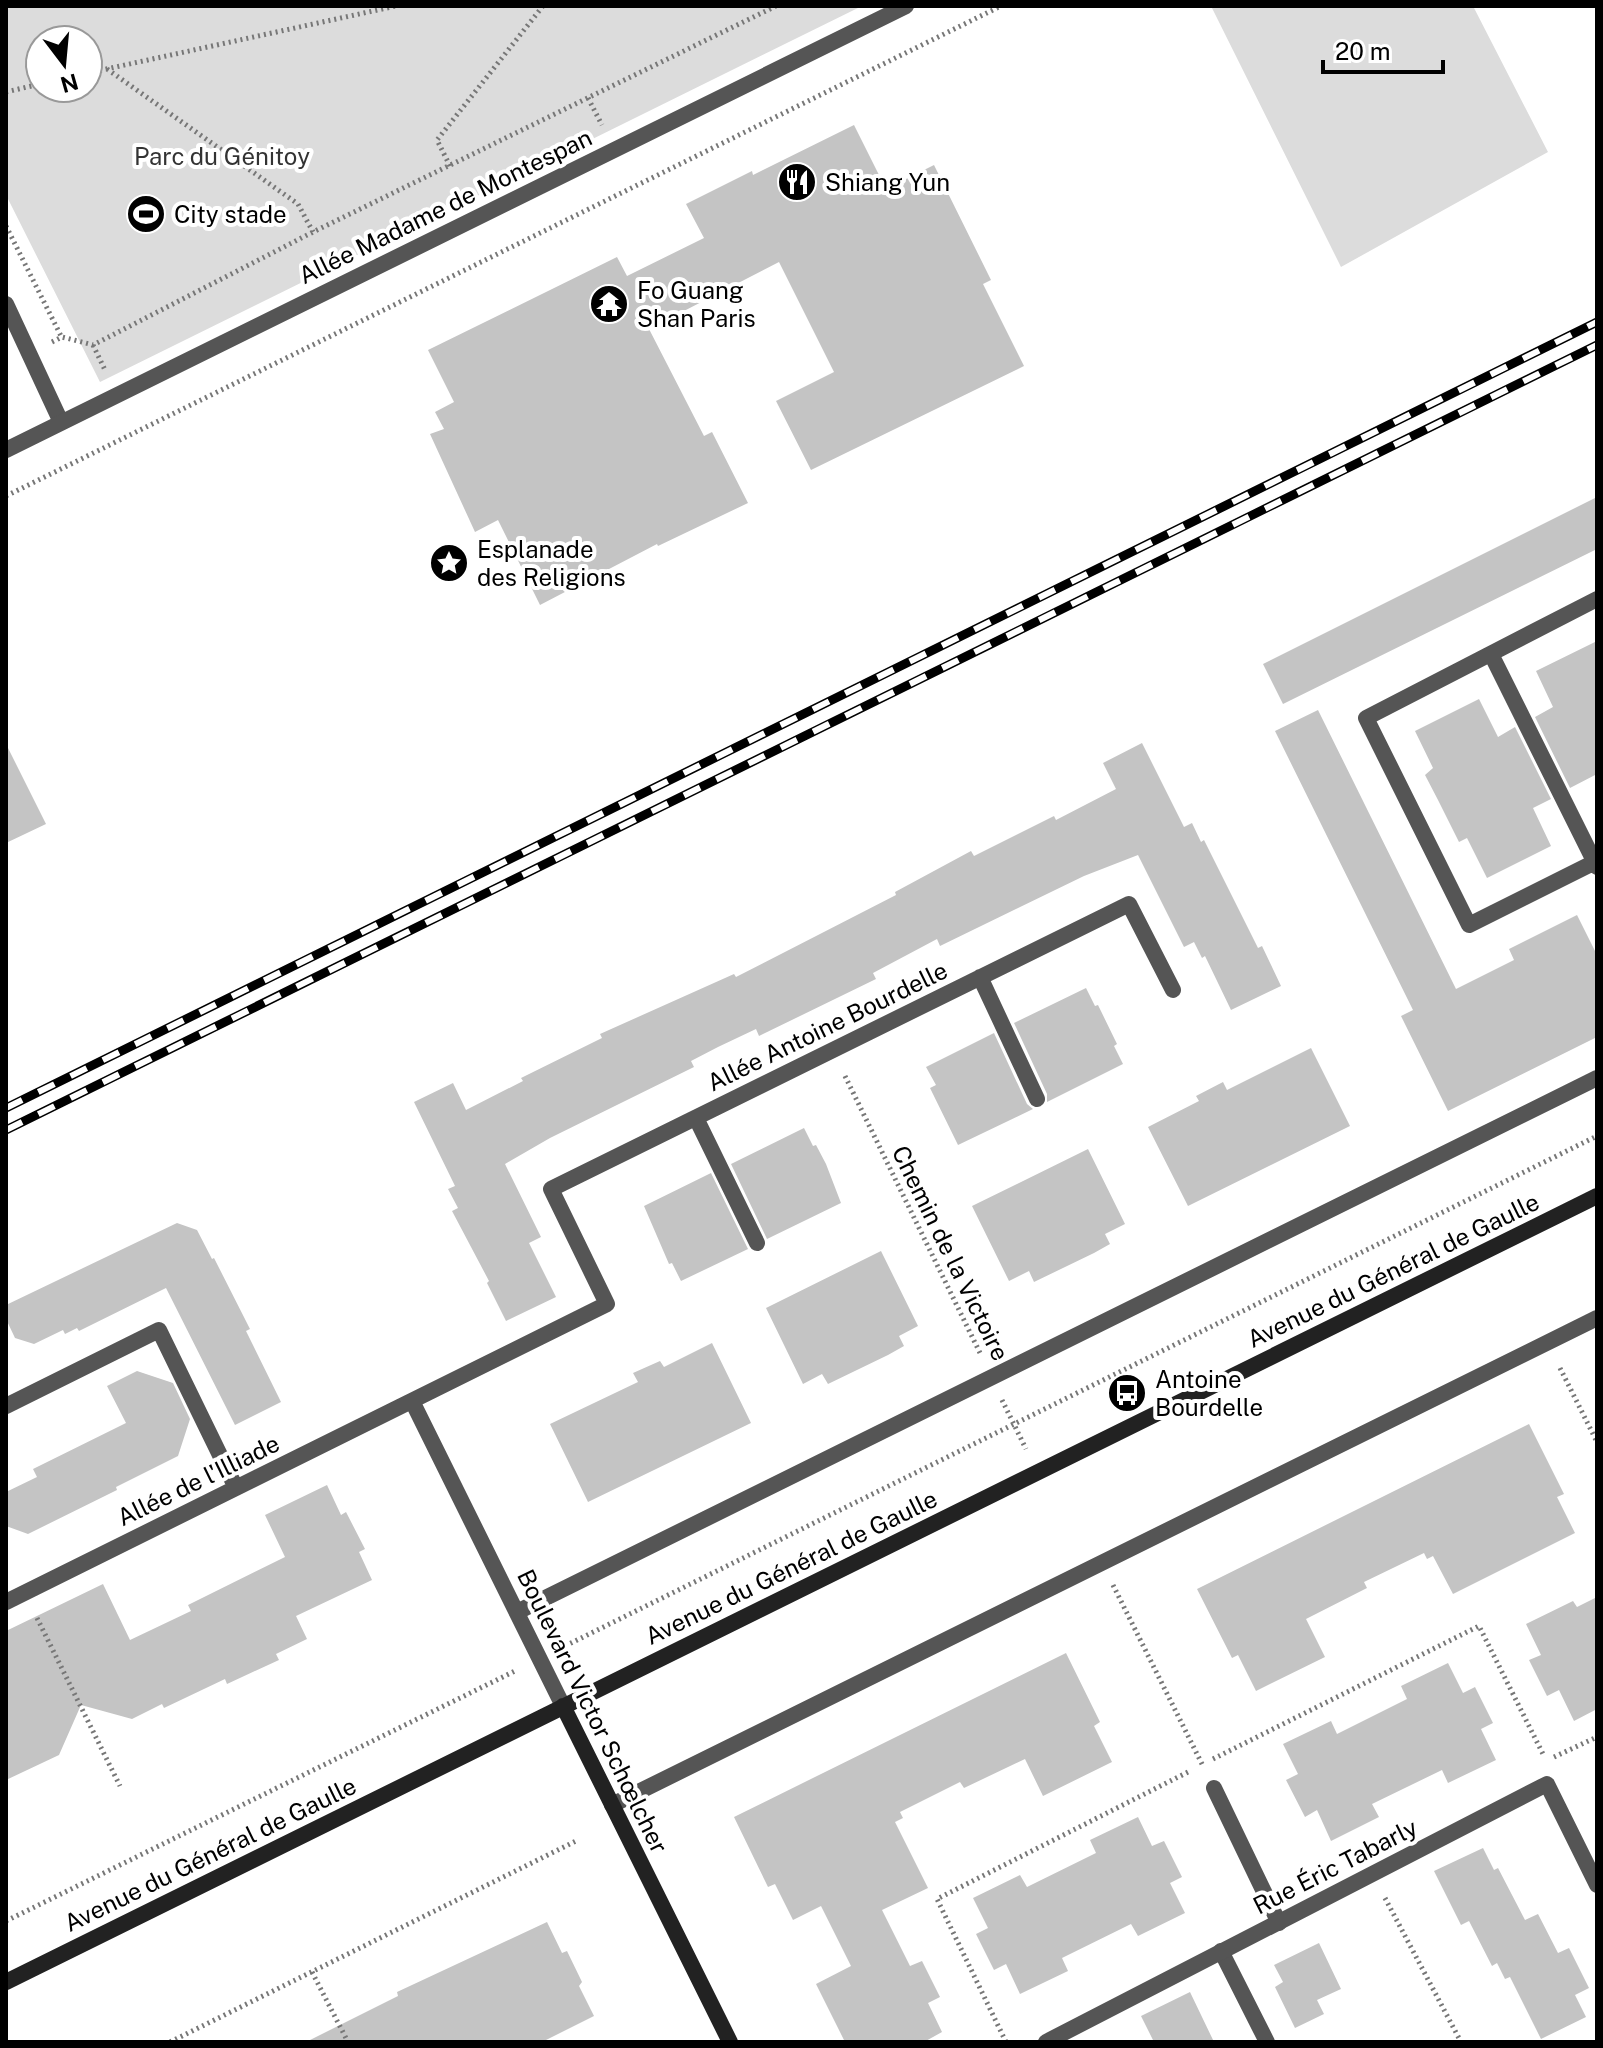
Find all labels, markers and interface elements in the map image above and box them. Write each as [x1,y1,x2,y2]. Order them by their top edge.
north arrow [24,24,104,104]
scale bar [1323,24,1443,74]
text: 20 m [1335,37,1391,65]
text: N [58,68,81,98]
street label: Allée Madame de Montespan [294,123,596,289]
park label: Parc du Génitoy [134,142,310,170]
restaurant icon: Shiang Yun [776,161,818,203]
place label: Shiang Yun [825,168,950,196]
sports icon: City stade [125,193,167,235]
place label: City stade [174,200,287,228]
place label: Fo Guang Shan Paris [637,276,756,332]
temple icon: Fo Guang Shan Paris [588,283,630,325]
place label: Esplanade des Religions [477,535,626,591]
place icon: Esplanade des Religions [428,542,470,584]
street label: Allée Antoine Bourdelle [702,956,952,1096]
street label: Chemin de la Victoire [887,1141,1015,1365]
street label: Avenue du Général de Gaulle [1243,1187,1543,1353]
place label: Antoine Bourdelle [1155,1365,1263,1421]
bus stop icon: Antoine Bourdelle [1106,1372,1148,1414]
street label: Allée de l'Illiade [112,1429,284,1531]
street label: Avenue du Général de Gaulle [641,1484,941,1650]
street label: Boulevard Victor Schœlcher [512,1565,674,1857]
street label: Avenue du Général de Gaulle [60,1771,360,1937]
street label: Rue Éric Tabarly [1248,1813,1422,1919]

